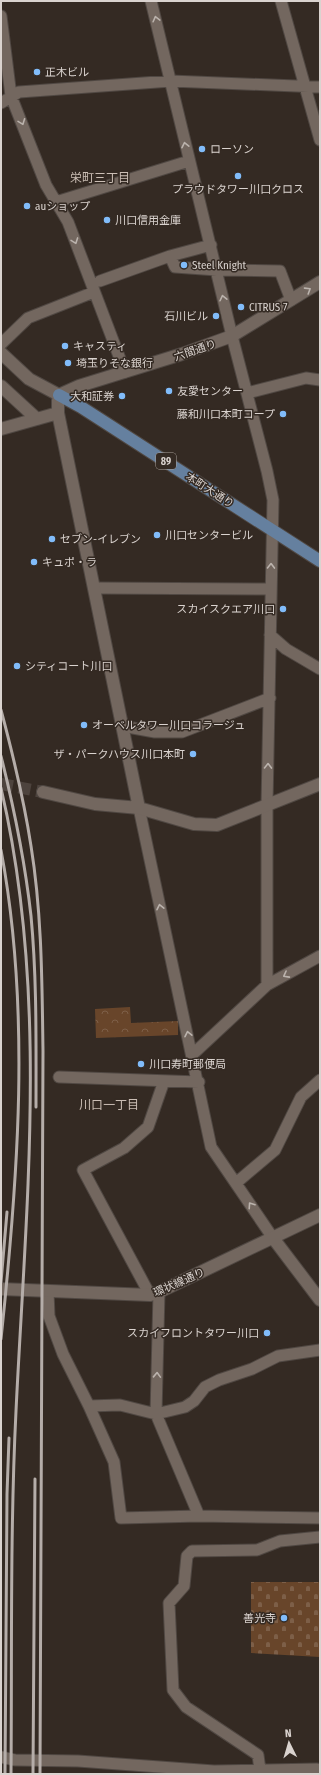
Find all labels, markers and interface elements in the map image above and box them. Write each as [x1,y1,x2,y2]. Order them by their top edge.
one-way arrow [152,15,160,22]
place label: 正木ビル [45,66,89,79]
marker: 正木ビル [32,67,42,77]
one-way arrow [17,119,25,126]
one-way arrow [182,142,190,148]
place label: ローソン [210,143,254,156]
marker: ローソン [197,144,207,154]
district label: 栄町三丁目 [70,171,130,185]
marker: プラウドタワー川口クロス [233,171,243,181]
place label: プラウドタワー川口クロス [172,183,304,196]
place label: auショップ [35,200,90,213]
marker: auショップ [22,201,32,211]
place label: 川口信用金庫 [115,214,181,227]
marker: 川口信用金庫 [102,215,112,225]
one-way arrow [70,237,78,244]
place label: Steel Knight [192,259,247,272]
marker: Steel Knight [179,260,189,270]
one-way arrow [304,287,311,295]
one-way arrow [220,295,228,302]
place label: CITRUS 7 [249,301,288,314]
marker: CITRUS 7 [236,302,246,312]
place label: 石川ビル [164,310,208,323]
marker: 石川ビル [211,311,221,321]
street label: 六間通り [172,337,218,364]
place label: キャスティ [73,340,127,353]
marker: キャスティ [60,341,70,351]
place label: 埼玉りそな銀行 [76,357,153,370]
marker: 埼玉りそな銀行 [63,358,73,368]
place label: 友愛センター [177,385,243,398]
marker: 友愛センター [164,386,174,396]
place label: 大和証券 [70,390,114,403]
marker: 大和証券 [117,391,127,401]
place label: 藤和川口本町コープ [177,408,275,421]
marker: 藤和川口本町コープ [278,409,288,419]
road number: 89 [156,453,176,469]
street label: 本町大通り [183,470,236,511]
place label: 川口センタービル [165,529,253,542]
marker: 川口センタービル [152,530,162,540]
place label: セブン-イレブン [60,533,141,546]
marker: セブン-イレブン [47,534,57,544]
place label: キュポ・ラ [42,556,97,569]
marker: キュポ・ラ [29,557,39,567]
one-way arrow [267,563,276,569]
place label: スカイスクエア川口 [176,603,275,616]
marker: スカイスクエア川口 [278,604,288,614]
place label: シティコート川口 [25,660,112,673]
marker: シティコート川口 [12,661,22,671]
place label: オーベルタワー川口コラージュ [92,719,245,732]
marker: オーベルタワー川口コラージュ [79,720,89,730]
place label: ザ・パークハウス川口本町 [54,748,185,761]
marker: ザ・パークハウス川口本町 [188,749,198,759]
one-way arrow [264,763,272,769]
one-way arrow [157,904,165,910]
one-way arrow [282,970,290,977]
one-way arrow [185,1031,193,1037]
place label: 川口寿町郵便局 [149,1058,226,1071]
marker: 川口寿町郵便局 [136,1059,146,1069]
district label: 川口一丁目 [79,1098,139,1112]
one-way arrow [249,1203,256,1210]
street label: 環状線通り [151,1265,207,1300]
place label: スカイフロントタワー川口 [127,1327,259,1340]
marker: スカイフロントタワー川口 [262,1328,272,1338]
one-way arrow [153,1372,161,1378]
place label: 善光寺 [243,1612,276,1625]
marker: 善光寺 [279,1613,289,1623]
north arrow [269,1723,309,1763]
text: N [284,1727,292,1740]

